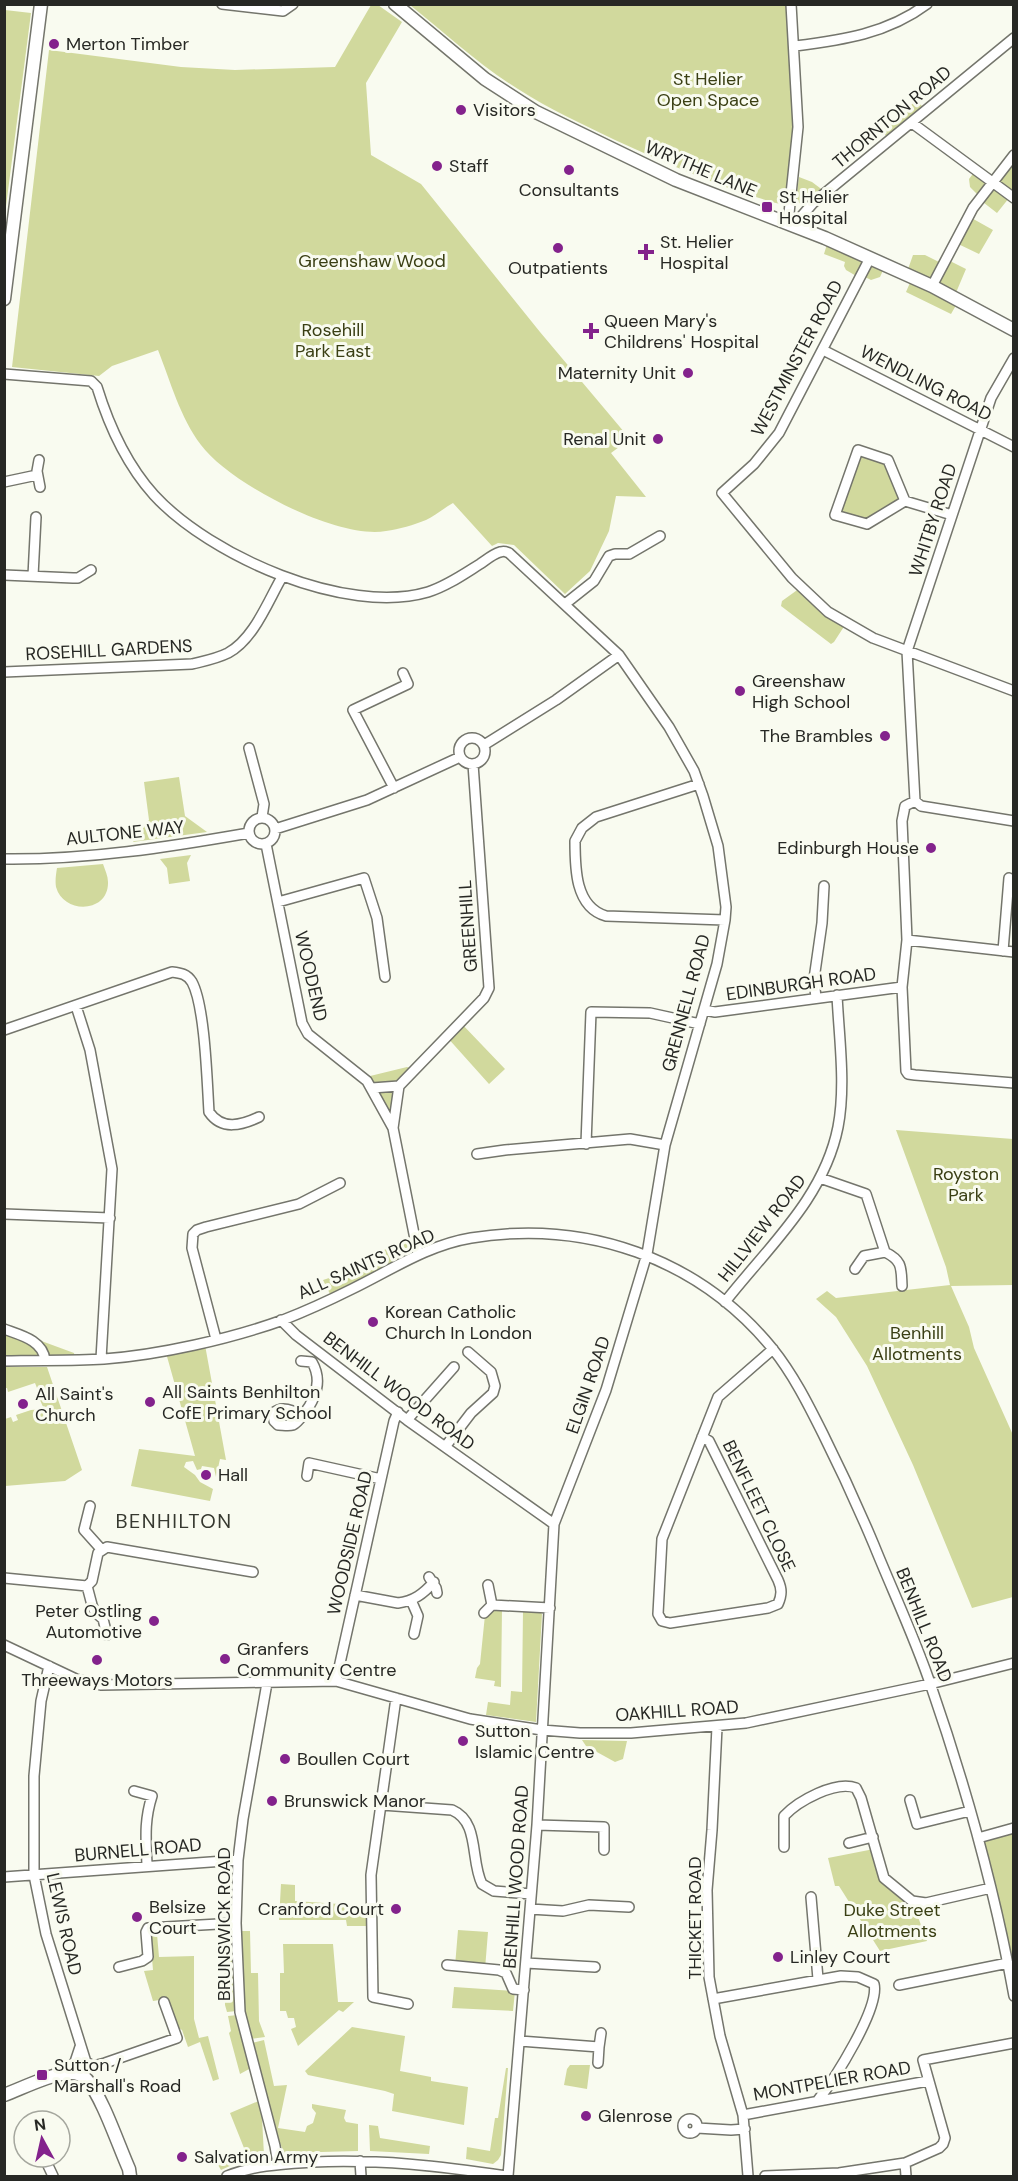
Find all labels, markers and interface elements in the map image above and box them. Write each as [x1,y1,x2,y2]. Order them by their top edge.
place label: Merton Timber [66,32,190,56]
marker: Merton Timber [47,37,61,51]
street label: THORNTON ROAD [828,60,956,174]
park label: St Helier Open Space [657,67,759,112]
place label: Visitors [473,98,536,122]
marker: Visitors [454,103,468,117]
street label: WRYTHE LANE [641,135,761,203]
place label: Staff [449,154,489,178]
marker: Staff [430,159,444,173]
marker: Consultants [562,163,576,177]
place label: Consultants [519,178,619,202]
place label: St Helier Hospital [779,185,849,230]
marker: St Helier Hospital [760,200,774,214]
place label: St. Helier Hospital [660,230,734,275]
marker: Outpatients [551,241,565,255]
marker: St. Helier Hospital [637,243,655,261]
park label: Greenshaw Wood [298,249,446,273]
place label: Outpatients [508,256,608,280]
street label: WESTMINSTER ROAD [746,276,848,440]
place label: Queen Mary's Childrens' Hospital [604,309,759,354]
park label: Rosehill Park East [295,318,371,363]
marker: Queen Mary's Childrens' Hospital [582,322,600,340]
street label: WENDLING ROAD [856,339,996,427]
place label: Maternity Unit [558,361,676,385]
marker: Maternity Unit [681,366,695,380]
place label: Renal Unit [563,427,646,451]
marker: Renal Unit [651,432,665,446]
street label: WHITBY ROAD [903,460,963,580]
street label: ROSEHILL GARDENS [25,634,193,666]
place label: Greenshaw High School [752,669,850,714]
marker: Greenshaw High School [733,684,747,698]
place label: The Brambles [760,724,873,748]
marker: The Brambles [878,729,892,743]
street label: AULTONE WAY [65,815,186,851]
place label: Edinburgh House [777,836,919,860]
marker: Edinburgh House [924,841,938,855]
street label: GREENHILL [453,879,483,973]
street label: WOODEND [289,928,333,1024]
street label: GRENNELL ROAD [656,932,716,1074]
street label: EDINBURGH ROAD [724,962,878,1006]
park label: Royston Park [933,1162,999,1207]
street label: HILLVIEW ROAD [713,1169,811,1287]
street label: ALL SAINTS ROAD [294,1223,438,1305]
place label: Korean Catholic Church In London [385,1300,532,1345]
marker: Korean Catholic Church In London [366,1315,380,1329]
park label: Benhill Allotments [872,1321,962,1366]
street label: BENHILL WOOD ROAD [318,1326,480,1456]
street label: ELGIN ROAD [560,1333,616,1437]
place label: All Saints Benhilton CofE Primary School [162,1380,332,1425]
place label: All Saint's Church [35,1382,114,1427]
marker: All Saints Benhilton CofE Primary School [143,1395,157,1409]
marker: All Saint's Church [16,1397,30,1411]
street label: BENFLEET CLOSE [717,1436,801,1576]
place label: Hall [218,1463,248,1487]
marker: Hall [199,1468,213,1482]
street label: WOODSIDE ROAD [322,1469,378,1617]
district label: BENHILTON [115,1508,233,1534]
street label: BENHILL ROAD [890,1564,958,1686]
place label: Peter Ostling Automotive [35,1599,142,1644]
marker: Peter Ostling Automotive [147,1614,161,1628]
place label: Granfers Community Centre [237,1637,397,1682]
marker: Granfers Community Centre [218,1652,232,1666]
marker: Threeways Motors [90,1653,104,1667]
place label: Threeways Motors [21,1668,173,1692]
street label: OAKHILL ROAD [614,1695,740,1727]
place label: Sutton Islamic Centre [475,1719,595,1764]
marker: Sutton Islamic Centre [456,1734,470,1748]
place label: Boullen Court [297,1747,410,1771]
marker: Boullen Court [278,1752,292,1766]
street label: BENHILL WOOD ROAD [498,1785,534,1969]
place label: Brunswick Manor [284,1789,426,1813]
marker: Brunswick Manor [265,1794,279,1808]
street label: BURNELL ROAD [73,1832,203,1868]
street label: BRUNSWICK ROAD [212,1847,236,2001]
street label: THICKET ROAD [683,1856,707,1980]
street label: LEWIS ROAD [41,1870,87,1978]
place label: Belsize Court [149,1895,206,1940]
place label: Cranford Court [258,1897,384,1921]
park label: Duke Street Allotments [843,1898,941,1943]
marker: Cranford Court [389,1902,403,1916]
marker: Belsize Court [130,1910,144,1924]
place label: Linley Court [790,1945,890,1969]
marker: Linley Court [771,1950,785,1964]
place label: Sutton / Marshall's Road [54,2053,181,2098]
street label: MONTPELIER ROAD [751,2055,913,2107]
marker: Sutton / Marshall's Road [35,2068,49,2082]
place label: Glenrose [598,2104,672,2128]
north arrow [12,2109,72,2169]
marker: Glenrose [579,2109,593,2123]
text: N [33,2113,47,2136]
place label: Salvation Army [194,2145,318,2169]
marker: Salvation Army [175,2150,189,2164]

